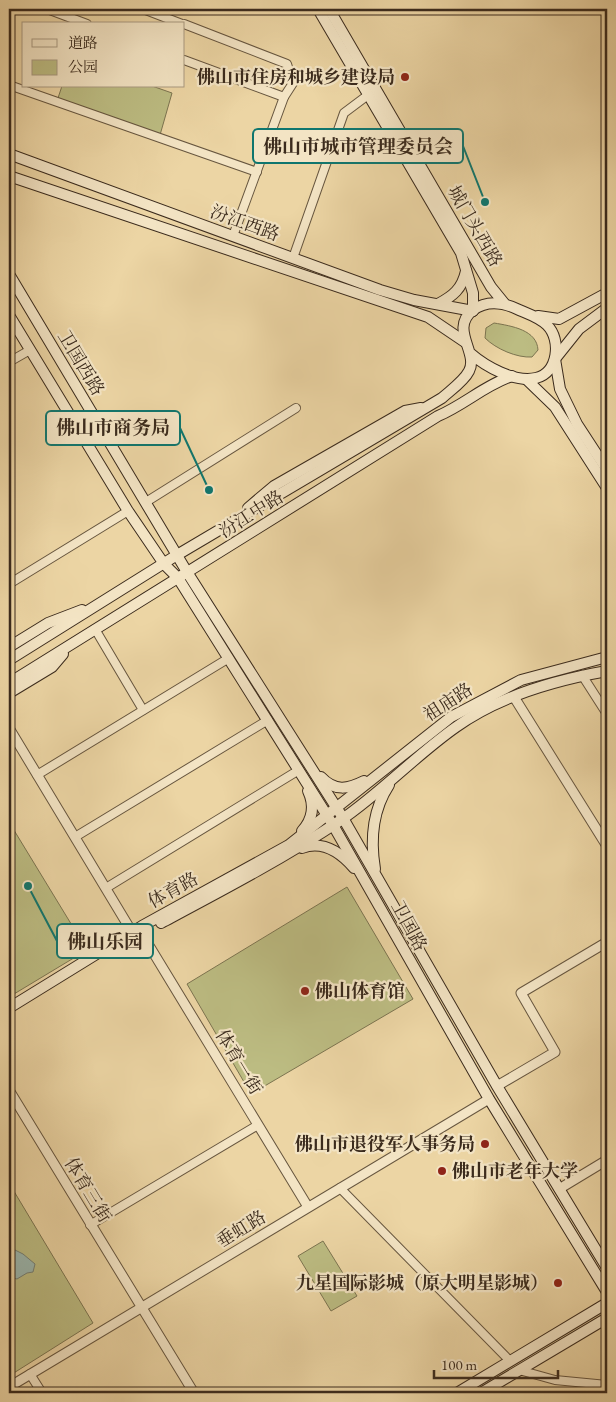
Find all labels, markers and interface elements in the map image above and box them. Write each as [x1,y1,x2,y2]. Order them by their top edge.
legend [22,22,185,88]
text: 道路 [68,33,98,52]
text: 公园 [68,57,98,76]
place label: 佛山市住房和城乡建设局 [197,65,395,88]
marker: 佛山市住房和城乡建设局 [399,71,411,83]
callout: 佛山市城市管理委员会 [253,129,463,163]
text: 佛山市城市管理委员会 [263,134,453,159]
street label: 城门头西路 [443,181,508,270]
street label: 汾江西路 [207,199,283,246]
street label: 卫国西路 [53,326,110,400]
callout: 佛山市商务局 [46,411,180,445]
text: 佛山市商务局 [56,415,170,440]
street label: 汾江中路 [214,485,287,542]
street label: 祖庙路 [419,677,477,726]
street label: 体育路 [144,866,202,913]
street label: 卫国路 [386,897,433,955]
callout: 佛山乐园 [57,924,153,958]
text: 佛山乐园 [67,929,143,954]
place label: 佛山体育馆 [315,979,405,1002]
marker: 佛山体育馆 [299,985,311,997]
street label: 体育一街 [211,1025,268,1099]
place label: 佛山市退役军人事务局 [295,1132,475,1155]
marker: 佛山市退役军人事务局 [479,1138,491,1150]
street label: 体育三街 [60,1153,117,1227]
place label: 佛山市老年大学 [452,1159,578,1182]
marker: 佛山市老年大学 [436,1165,448,1177]
street label: 垂虹路 [212,1205,270,1252]
place label: 九星国际影城（原大明星影城） [296,1271,548,1294]
marker: 九星国际影城（原大明星影城） [552,1277,564,1289]
scale bar [434,1347,557,1379]
text: 100 m [441,1355,478,1374]

